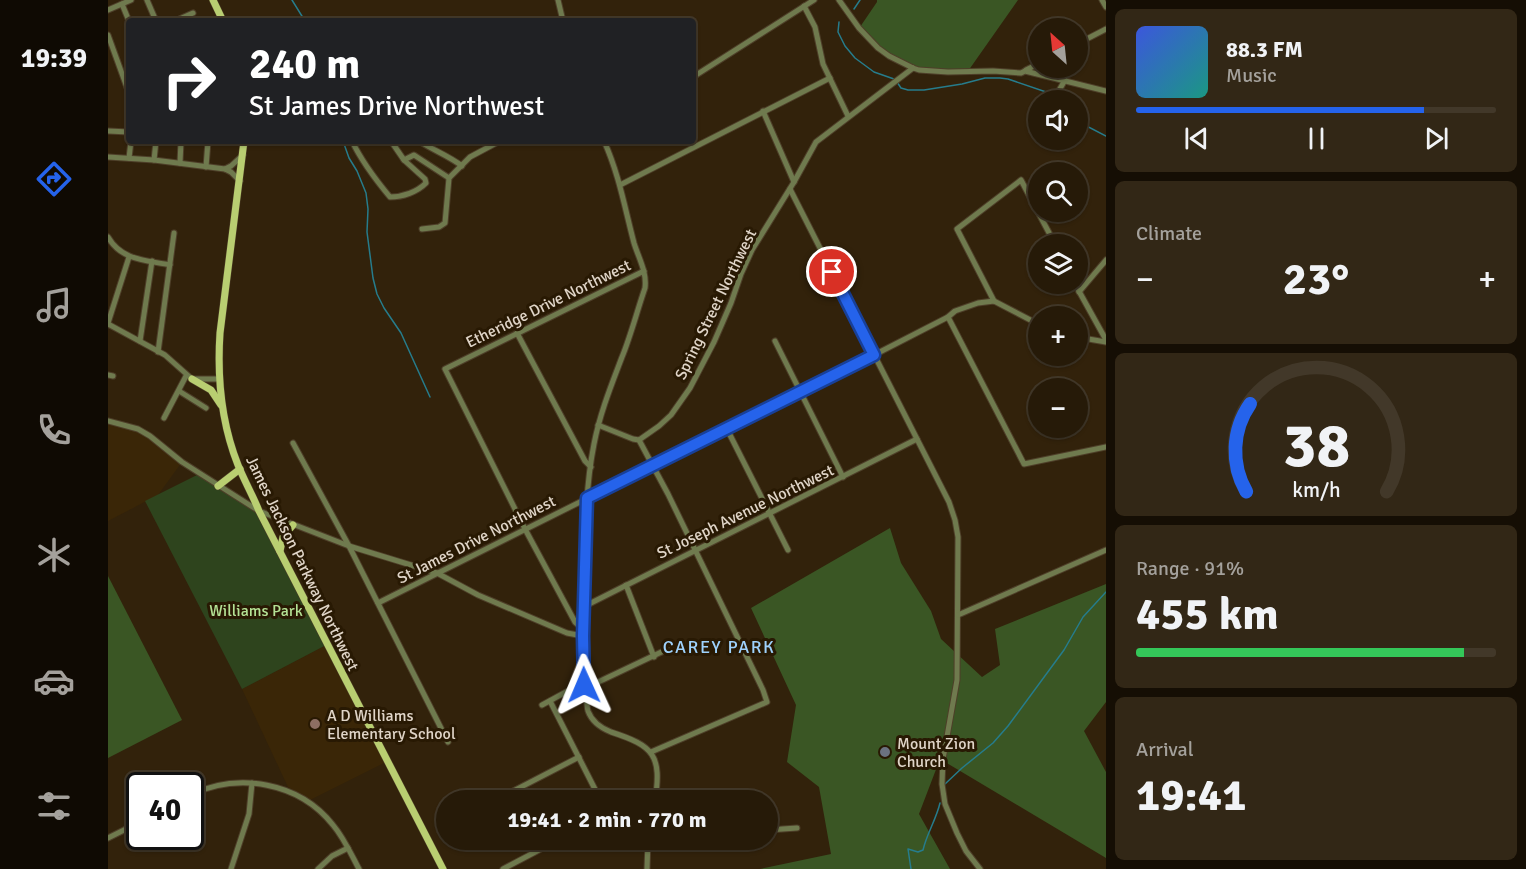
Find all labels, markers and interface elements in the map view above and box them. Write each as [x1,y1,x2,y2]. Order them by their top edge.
north arrow [1028,18,1088,78]
map controls [1028,18,1088,438]
text: 88.3 FM [1226,36,1303,63]
text: 240 m [249,39,360,90]
text: 19:39 [21,42,87,75]
icon: right [150,42,228,120]
text: Music [1226,63,1277,88]
text: St James Drive Northwest [249,90,544,123]
button: sound [1028,90,1088,150]
icon: previous [1180,122,1213,155]
icon: pause [1300,122,1333,155]
icon: next [1420,122,1453,155]
icon: directions [33,158,75,200]
button: search [1028,162,1088,222]
text: Climate [1136,221,1202,246]
street label: Spring Street Northwest [671,225,761,383]
button: layers [1028,234,1088,294]
pin [806,246,857,297]
text: 23° [1283,252,1349,307]
street label: Etheridge Drive Northwest [463,255,634,353]
icon: arrive [815,255,848,288]
text: − [1136,259,1154,300]
text: + [1478,259,1496,300]
icon: music [33,284,75,326]
button: + [1028,306,1088,366]
button: − [1028,378,1088,438]
text: 38 [1282,407,1350,484]
icon: phone [33,409,75,451]
street label: James Jackson Parkway Northwest [241,453,363,674]
street label: St Joseph Avenue Northwest [654,460,837,563]
text: km/h [1292,477,1340,503]
street label: St James Drive Northwest [394,491,559,589]
icon: climate [33,534,75,576]
text: Range · 91% [1136,556,1244,581]
text: 455 km [1136,587,1279,642]
park label: Williams Park [209,601,303,621]
district label: CAREY PARK [663,636,775,658]
position arrow [552,653,616,717]
icon: car [33,660,75,702]
place label: A D Williams Elementary School [327,706,456,744]
marker: A D Williams Elementary School [308,717,322,731]
place label: Mount Zion Church [897,734,975,772]
text: Arrival [1136,737,1194,762]
marker: Mount Zion Church [878,745,892,759]
text: 19:41 [1136,768,1246,823]
speed limit sign: 40 [126,772,204,850]
icon: filters [33,785,75,827]
text: 19:41 · 2 min · 770 m [507,806,707,833]

